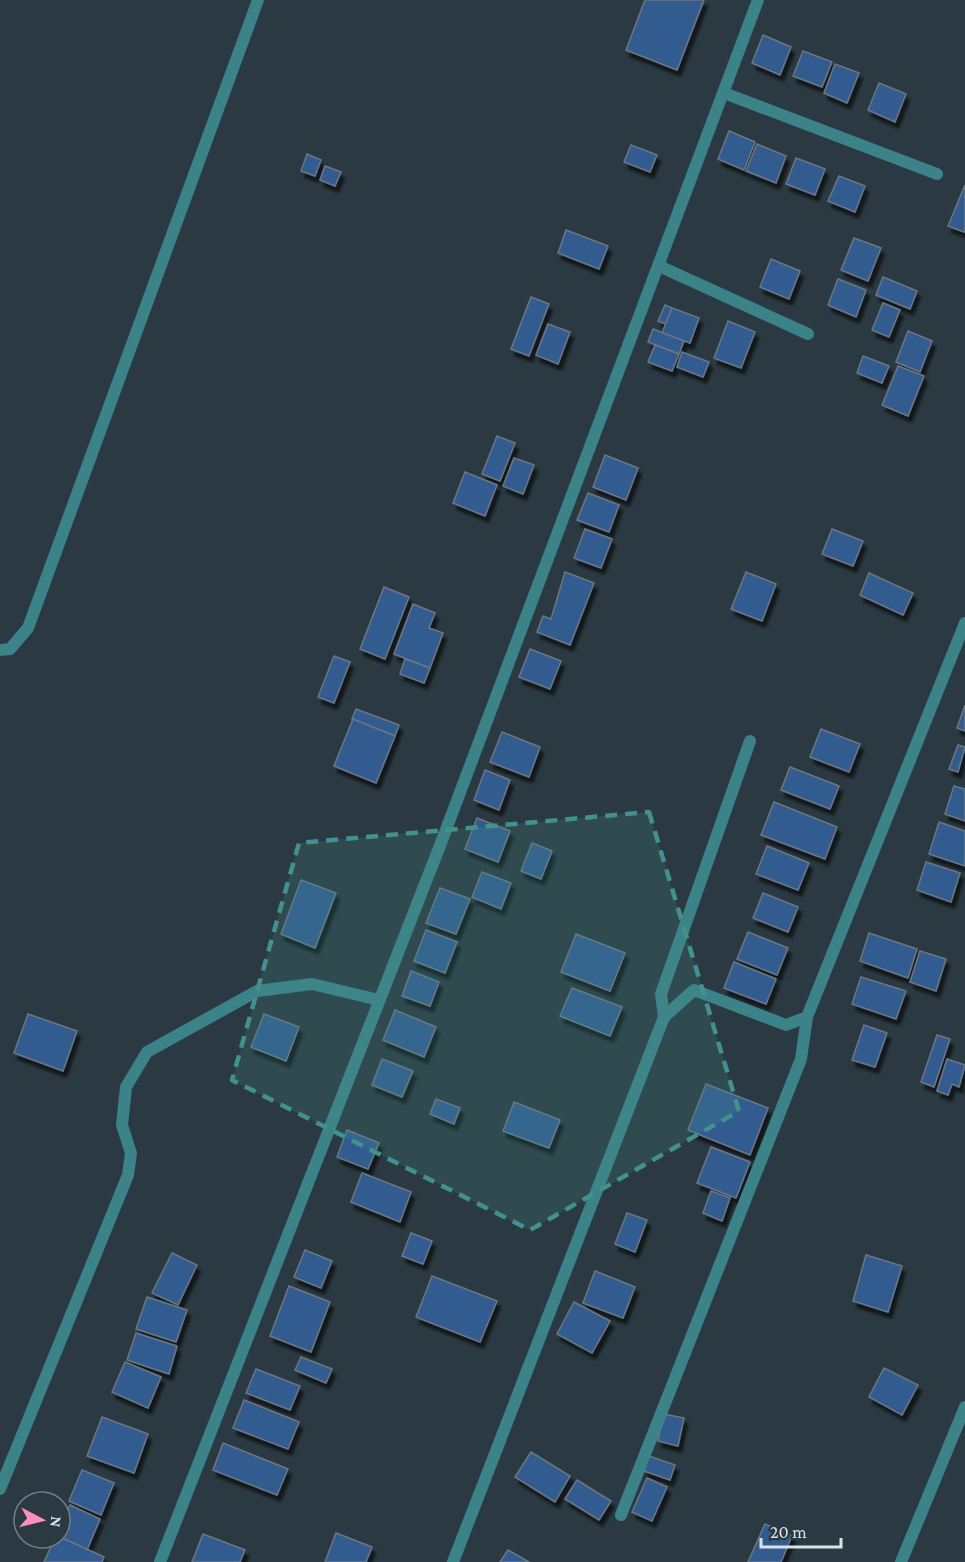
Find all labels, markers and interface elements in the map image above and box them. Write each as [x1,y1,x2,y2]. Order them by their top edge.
north arrow [12,1490,72,1550]
scale bar [761,1511,840,1549]
text: N [47,1515,65,1528]
text: 20 m [770,1522,807,1542]

